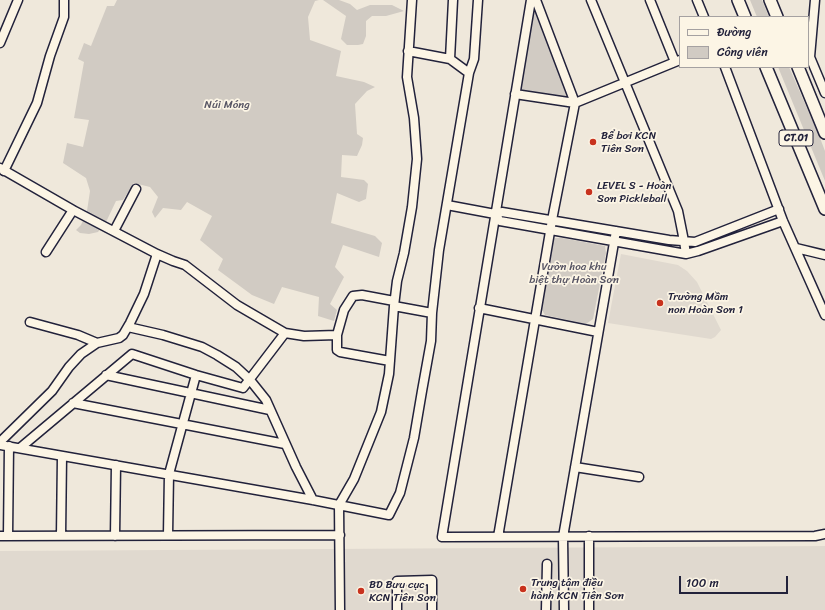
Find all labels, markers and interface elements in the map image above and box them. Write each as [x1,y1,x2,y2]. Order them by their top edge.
legend [679,16,809,68]
text: Đường [717,21,751,43]
text: Công viên [717,41,768,63]
park label: Núi Móng [204,98,250,112]
place label: Bể bơi KCN Tiên Sơn [601,129,656,155]
road number: CT.01 [779,130,813,146]
marker: Bể bơi KCN Tiên Sơn [588,137,598,147]
place label: LEVEL S - Hoàn Sơn Pickleball [597,179,671,205]
marker: LEVEL S - Hoàn Sơn Pickleball [584,187,594,197]
park label: Vườn hoa khu biệt thự Hoàn Sơn [529,260,619,286]
place label: Trường Mầm non Hoàn Sơn 1 [668,290,743,316]
marker: Trường Mầm non Hoàn Sơn 1 [655,298,665,308]
scale bar [681,568,790,594]
text: 100 m [686,572,719,594]
place label: Trung tâm điều hành KCN Tiên Sơn [531,576,624,602]
place label: BD Bưu cục KCN Tiên Sơn [369,578,436,604]
marker: Trung tâm điều hành KCN Tiên Sơn [518,584,528,594]
marker: BD Bưu cục KCN Tiên Sơn [356,586,366,596]

